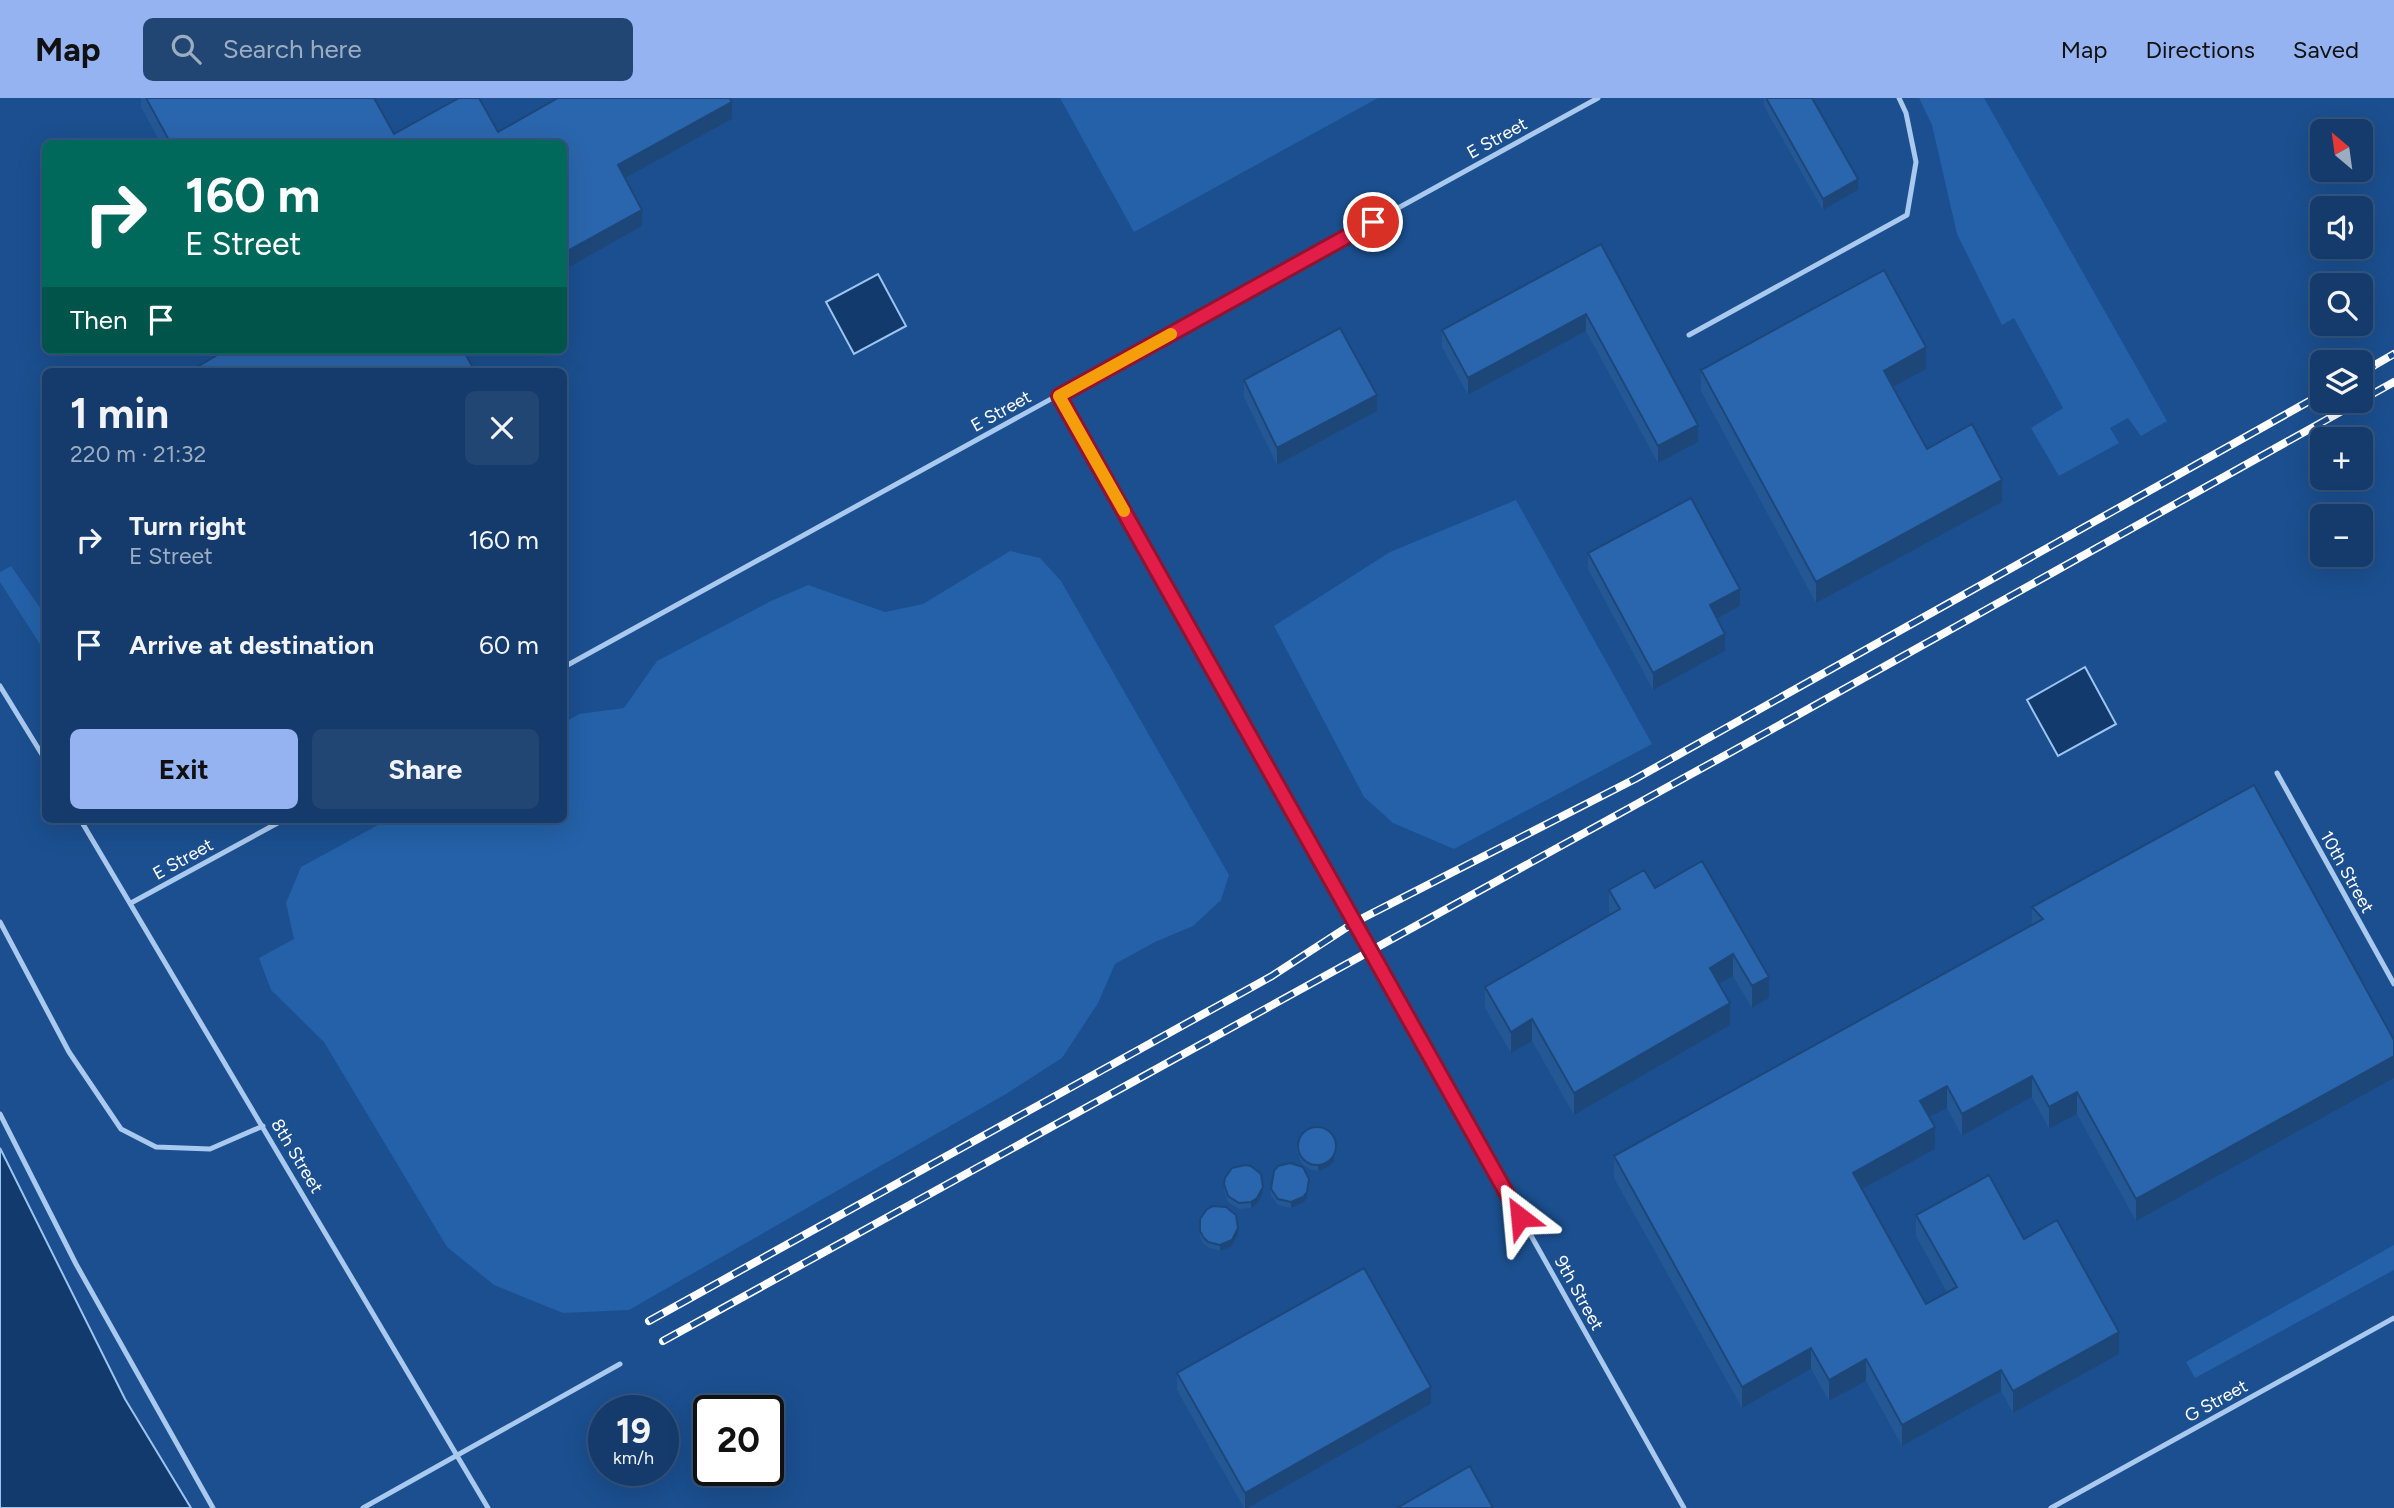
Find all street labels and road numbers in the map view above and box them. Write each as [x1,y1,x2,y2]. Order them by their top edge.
street label: E Street [1463,112,1531,164]
street label: E Street [967,385,1035,437]
street label: 10th Street [2315,827,2379,917]
street label: E Street [149,833,217,885]
street label: 8th Street [266,1115,328,1197]
street label: 9th Street [1550,1252,1609,1334]
street label: G Street [2181,1375,2251,1427]

